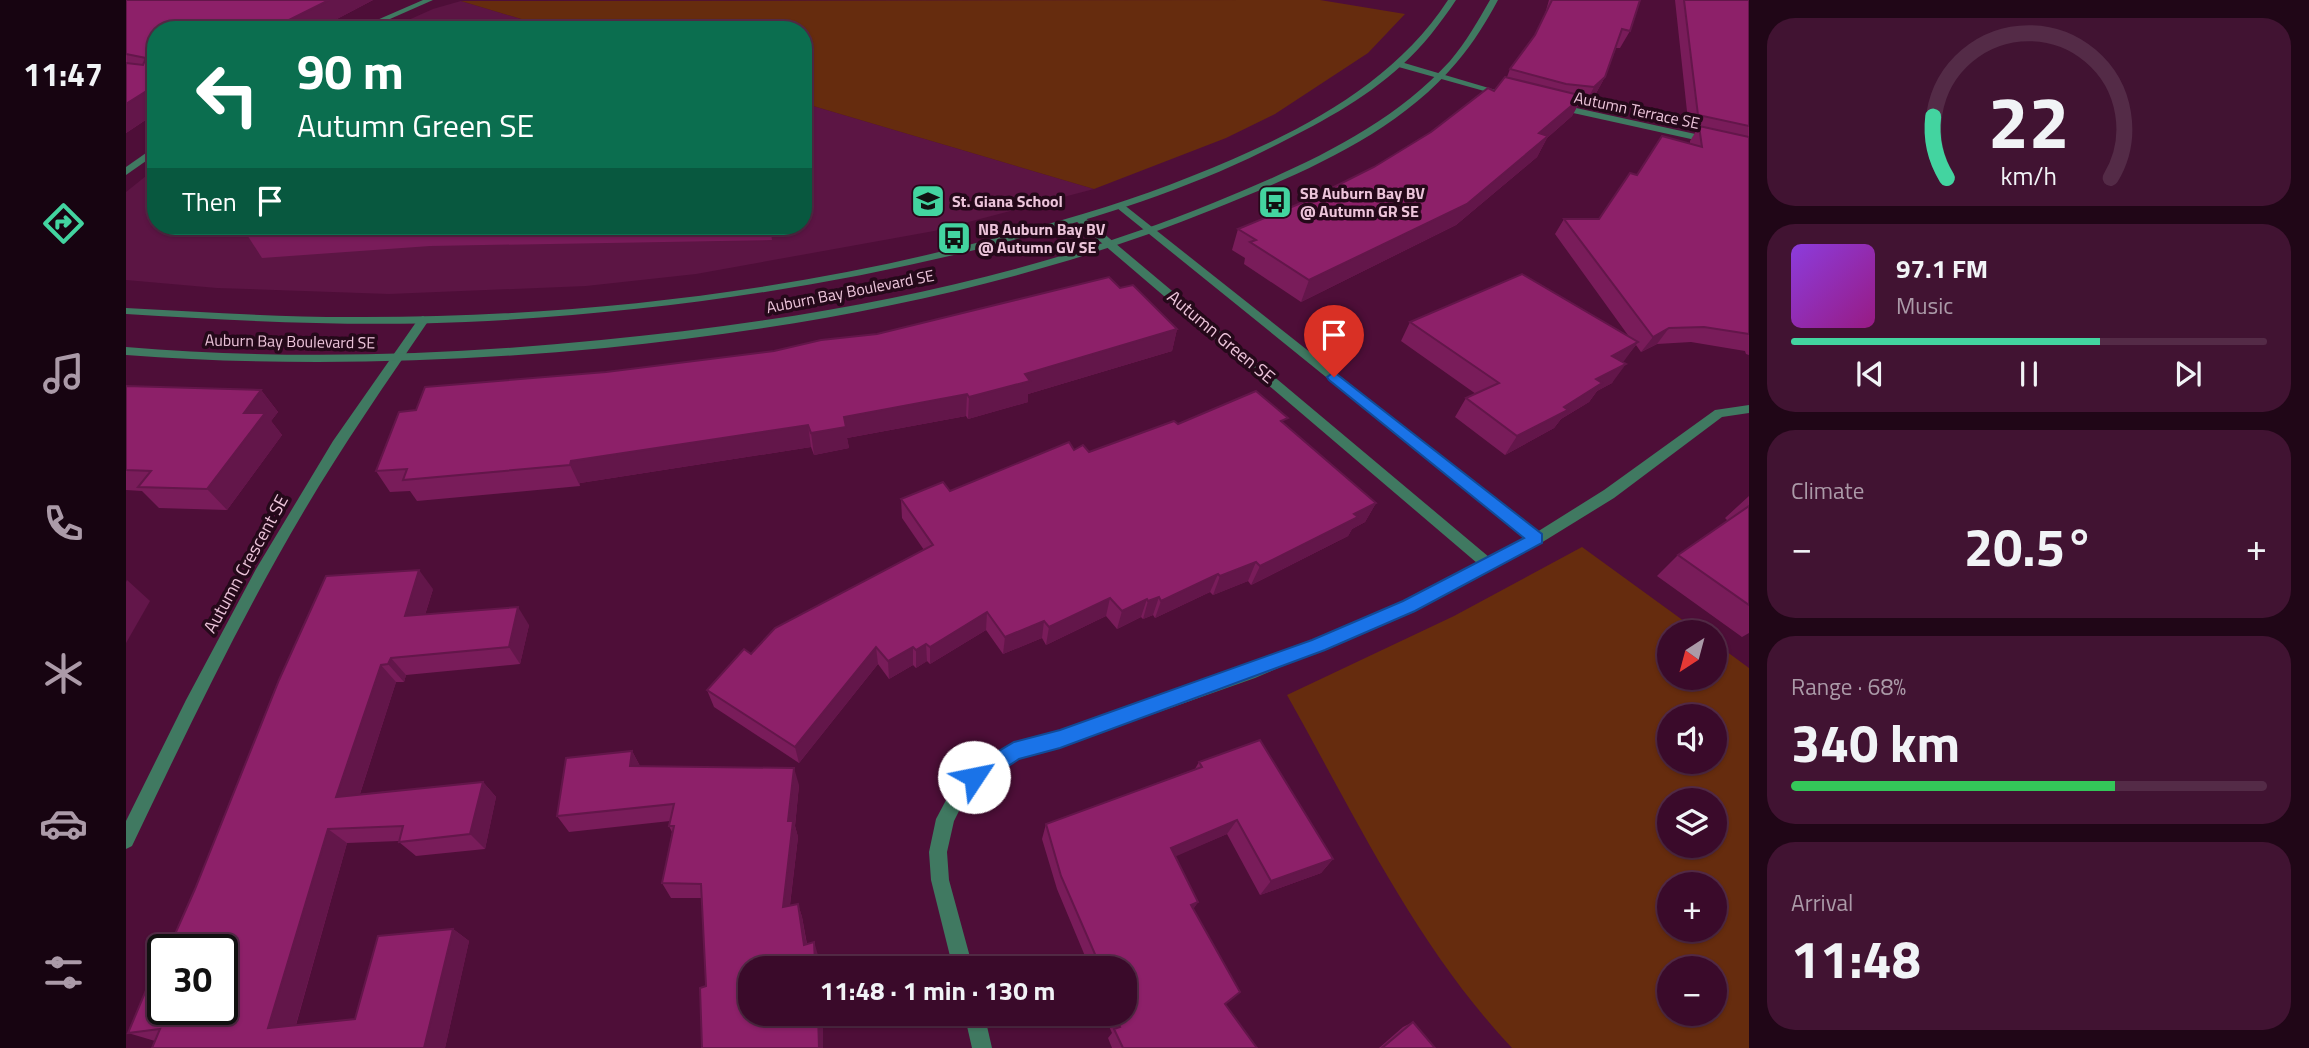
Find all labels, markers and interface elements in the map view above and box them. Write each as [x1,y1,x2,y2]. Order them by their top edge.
text: 90 m [297,33,404,108]
icon: left [182,49,273,140]
text: 11:47 [23,50,103,98]
text: 22 [1988,66,2070,176]
street label: Autumn Terrace SE [1572,85,1702,135]
text: Autumn Green SE [297,101,534,149]
text: km/h [2001,157,2057,195]
place label: SB Auburn Bay BV @ Autumn GR SE [1300,181,1425,223]
text: Then [182,182,237,221]
icon: arrive [251,182,289,220]
school or university icon: St. Giana School [909,182,947,220]
bus stop icon: SB Auburn Bay BV @ Autumn GR SE [1256,183,1294,221]
place label: St. Giana School [952,189,1063,213]
icon: directions [39,199,88,248]
place label: NB Auburn Bay BV @ Autumn GV SE [978,217,1106,259]
bus stop icon: NB Auburn Bay BV @ Autumn GV SE [935,219,973,257]
text: 97.1 FM [1896,249,1988,288]
street label: Auburn Bay Boulevard SE [764,263,936,319]
street label: Autumn Green SE [1162,283,1281,390]
text: Music [1896,288,1953,323]
pin [1304,305,1364,377]
icon: arrive [1315,316,1353,354]
street label: Auburn Bay Boulevard SE [205,328,376,354]
icon: music [39,349,88,398]
icon: previous [1851,355,1889,393]
icon: pause [2010,355,2048,393]
icon: next [2169,355,2207,393]
text: Climate [1791,473,1864,508]
street label: Autumn Crescent SE [196,490,295,638]
icon: phone [39,499,88,548]
text: 20.5° [1964,507,2094,586]
text: − [1791,518,1812,576]
text: + [2246,518,2267,576]
north arrow [1657,620,1727,690]
map controls [1657,620,1727,1026]
icon: climate [39,649,88,698]
text: Range · 68% [1791,669,1906,704]
text: 340 km [1791,703,1960,782]
button: sound [1657,704,1727,774]
position arrow [937,740,1011,814]
button: layers [1657,788,1727,858]
icon: car [39,799,88,848]
button: + [1657,872,1727,942]
text: Arrival [1791,885,1853,920]
text: 11:48 [1791,919,1921,998]
speed limit sign: 30 [147,934,238,1025]
icon: filters [39,948,88,997]
button: − [1657,956,1727,1026]
text: 11:48 · 1 min · 130 m [820,971,1055,1010]

